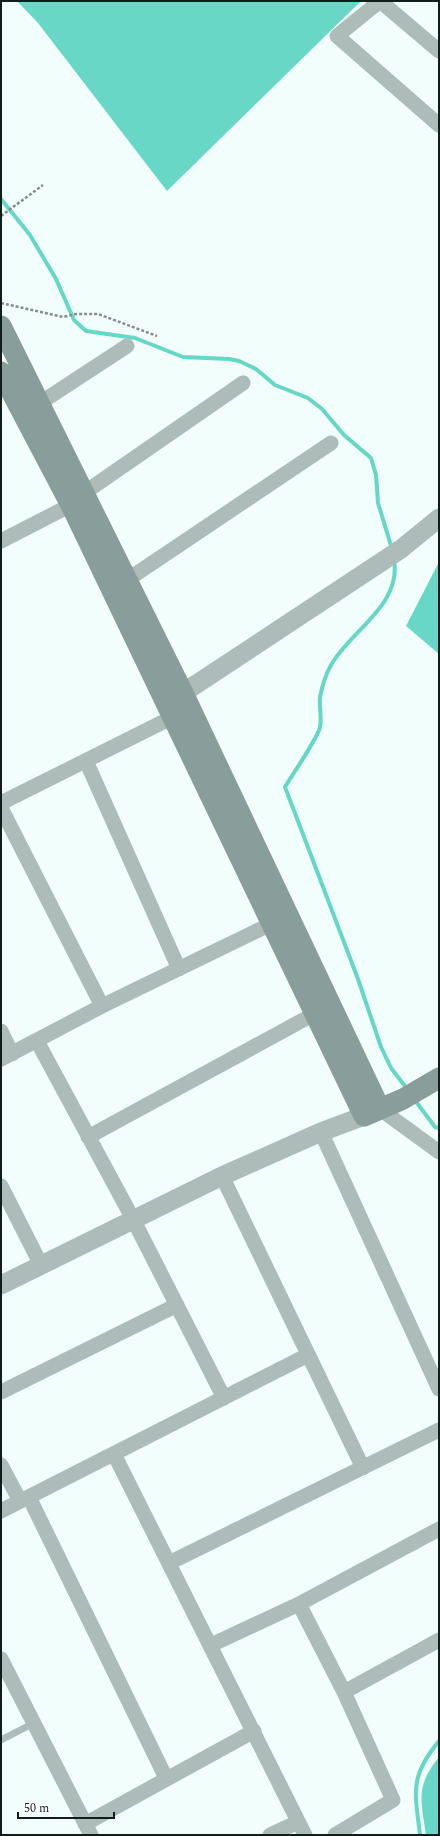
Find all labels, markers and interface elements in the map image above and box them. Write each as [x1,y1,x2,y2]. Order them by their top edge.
scale bar [18,1794,114,1820]
text: 50 m [24,1799,49,1818]

